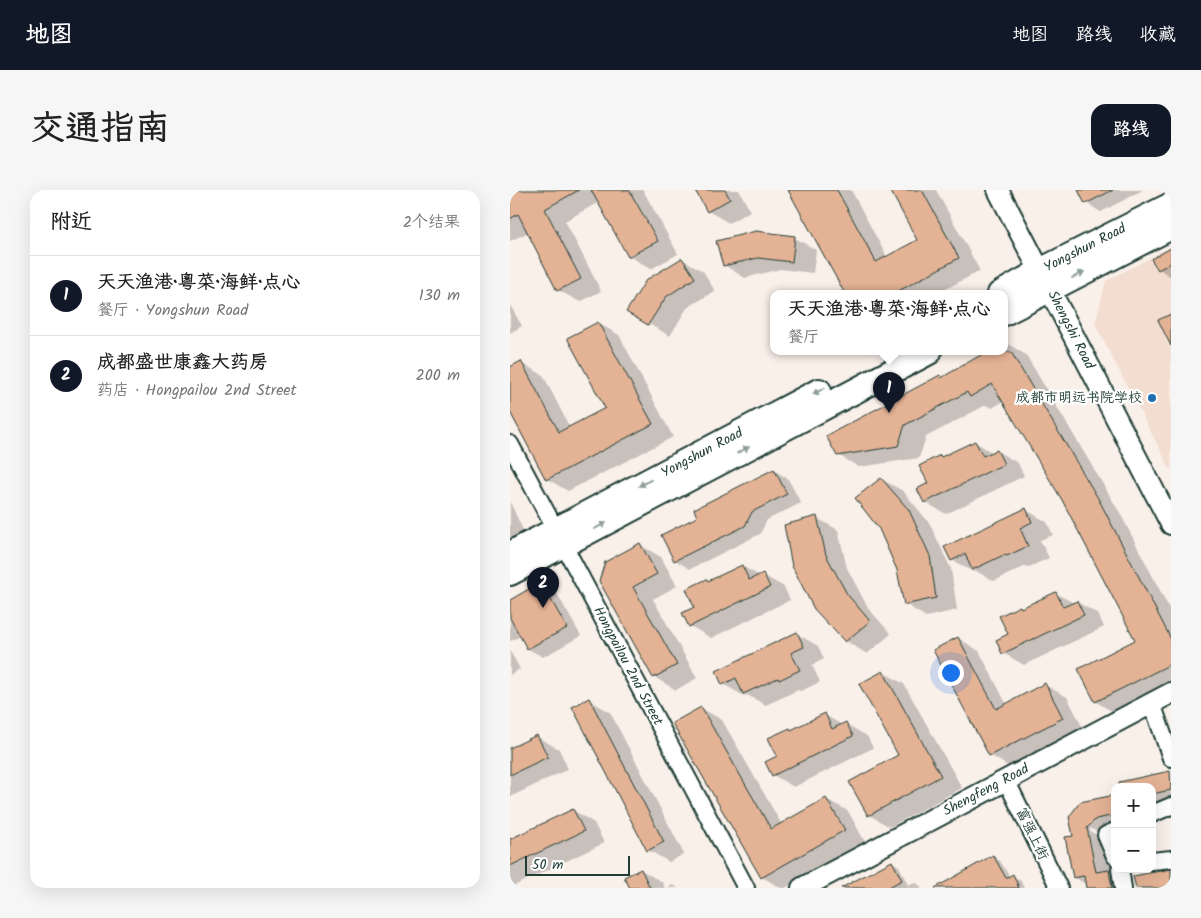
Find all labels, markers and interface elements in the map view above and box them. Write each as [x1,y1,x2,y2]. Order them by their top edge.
text: 地图 [25,16,73,55]
text: 地图 [1012,21,1048,50]
text: 路线 [1076,21,1112,50]
text: 收藏 [1140,21,1176,50]
text: 交通指南 [30,102,170,158]
button: 路线 [1091,104,1171,157]
text: 附近 [50,206,92,239]
text: 2个结果 [403,210,460,235]
street label: Yongshun Road [1040,217,1131,278]
text: 天天渔港·粤菜·海鲜·点心 [97,268,301,298]
one-way arrow [1071,271,1086,279]
text: 1 [64,283,68,308]
text: 130 m [419,283,460,308]
street label: Shengshi Road [1042,287,1101,374]
popup [770,290,1008,355]
text: 天天渔港·粤菜·海鲜·点心 [787,295,991,325]
text: 餐厅 · Yongshun Road [97,298,248,323]
text: 餐厅 [787,325,819,350]
text: 成都盛世康鑫大药房 [97,348,268,378]
text: 2 [61,363,71,388]
text: 200 m [416,363,460,388]
pin: 1 [873,372,905,413]
text: 药店 · Hongpailou 2nd Street [97,378,297,403]
one-way arrow [812,387,827,395]
place label: 成都市明远书院学校 [1016,387,1142,409]
marker: 成都市明远书院学校 [1146,392,1158,404]
street label: Yongshun Road [657,422,748,484]
one-way arrow [736,446,751,454]
one-way arrow [637,479,652,487]
one-way arrow [593,522,607,530]
pin: 2 [527,567,559,608]
street label: Hongpailou 2nd Street [587,602,669,730]
your location [938,660,964,686]
street label: Shengfeng Road [939,758,1034,822]
map controls [1111,783,1156,873]
button: + [1111,783,1156,828]
street label: 富强上街 [1010,804,1054,864]
button: − [1111,828,1156,873]
scale bar [525,853,630,876]
text: 50 m [532,854,563,876]

